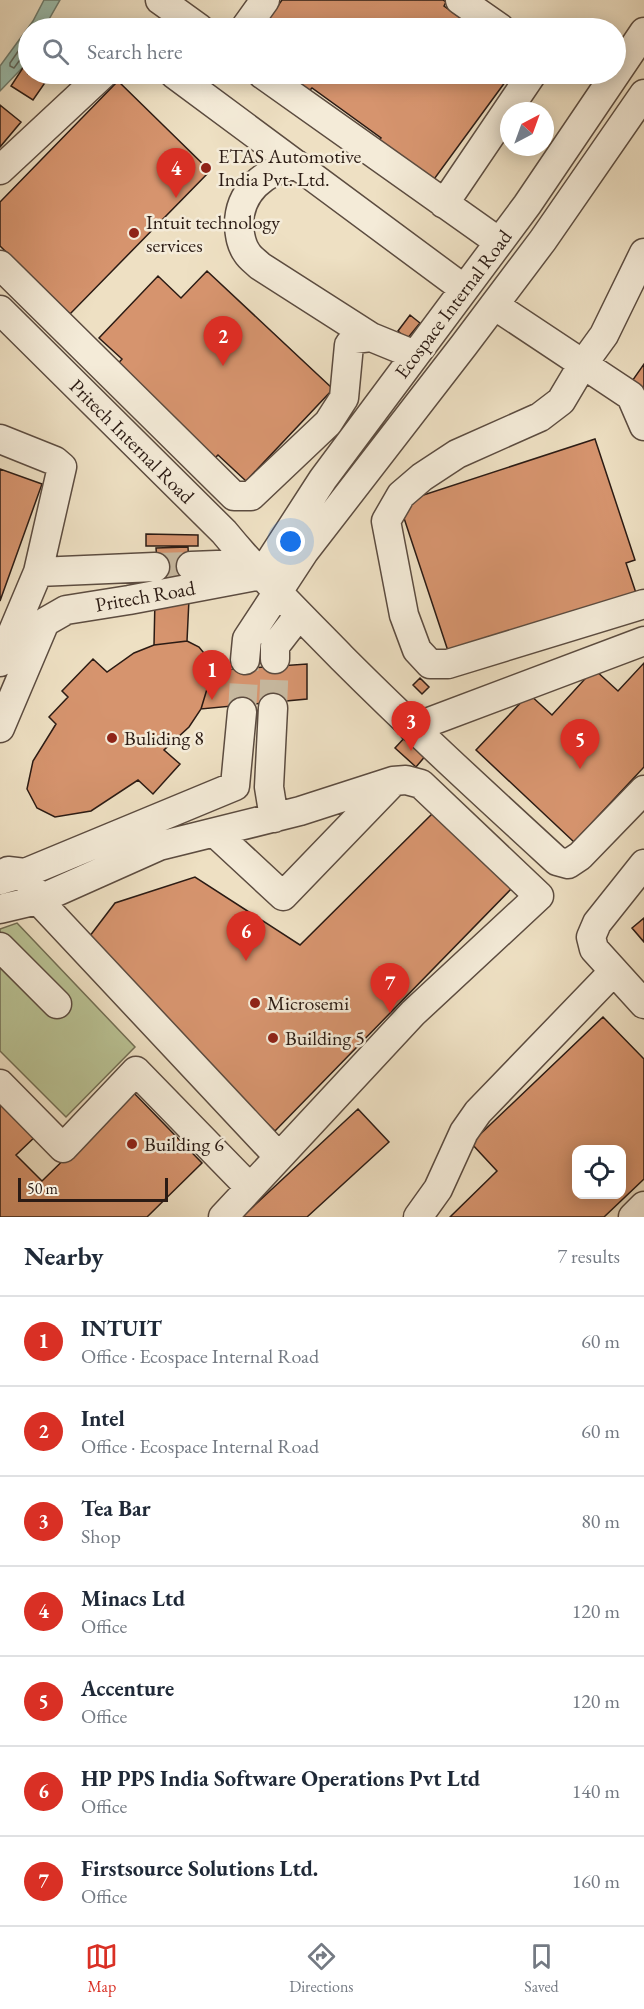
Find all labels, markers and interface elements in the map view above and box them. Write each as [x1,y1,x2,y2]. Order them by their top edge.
search box [18,18,626,84]
icon: search [39,35,72,68]
text: Search here [87,37,182,66]
north arrow [500,102,554,156]
place label: ETAS Automotive India Pvt. Ltd. [218,143,362,192]
pin: 4 [156,148,195,198]
marker: ETAS Automotive India Pvt. Ltd. [199,161,213,175]
place label: Intuit technology services [146,209,280,258]
street label: Ecospace Internal Road [389,224,518,384]
marker: Intuit technology services [127,226,141,240]
pin: 2 [204,316,242,366]
street label: Pritech Internal Road [64,373,201,510]
your location [276,527,305,556]
street label: Pritech Road [93,574,198,618]
pin: 1 [192,650,232,700]
pin: 3 [392,702,430,751]
pin: 5 [560,720,600,769]
place label: Buliding 8 [124,725,204,751]
marker: Buliding 8 [105,731,119,745]
pin: 6 [226,912,266,961]
pin: 7 [370,964,410,1013]
place label: Microsemi [267,990,349,1016]
marker: Microsemi [248,996,262,1010]
place label: Building 5 [285,1025,365,1051]
marker: Building 5 [266,1031,280,1045]
place label: Building 6 [144,1131,224,1157]
marker: Building 6 [125,1137,139,1151]
map controls [572,1145,626,1199]
button: locate [572,1145,626,1199]
scale bar [18,1175,168,1202]
text: 50 m [27,1178,58,1199]
text: Nearby [24,1239,104,1273]
text: 7 results [557,1243,620,1269]
text: INTUIT [81,1314,162,1343]
text: 1 [38,1328,49,1354]
text: 60 m [581,1328,620,1354]
text: Office · Ecospace Internal Road [81,1343,319,1369]
text: Intel [81,1404,125,1433]
text: 2 [38,1418,49,1444]
text: 60 m [581,1418,620,1444]
text: Office · Ecospace Internal Road [81,1433,319,1459]
text: Tea Bar [81,1494,151,1523]
text: 3 [38,1508,49,1534]
text: 80 m [581,1508,620,1534]
text: Shop [81,1523,121,1549]
text: Minacs Ltd [81,1584,185,1613]
text: 4 [38,1598,49,1624]
text: 120 m [572,1598,620,1624]
text: Office [81,1613,127,1639]
text: Accenture [81,1674,174,1703]
text: 5 [38,1688,49,1714]
text: 120 m [572,1688,620,1714]
text: Office [81,1703,127,1729]
text: HP PPS India Software Operations Pvt Ltd [81,1764,480,1793]
text: 6 [38,1778,49,1804]
text: 140 m [572,1778,620,1804]
text: Office [81,1793,127,1819]
text: Firstsource Solutions Ltd. [81,1854,318,1883]
text: 7 [38,1868,49,1894]
text: 160 m [572,1868,620,1894]
text: Office [81,1883,127,1909]
tab: Map [85,1940,118,1997]
tab: Directions [289,1940,354,1997]
tab: Saved [524,1940,559,1997]

